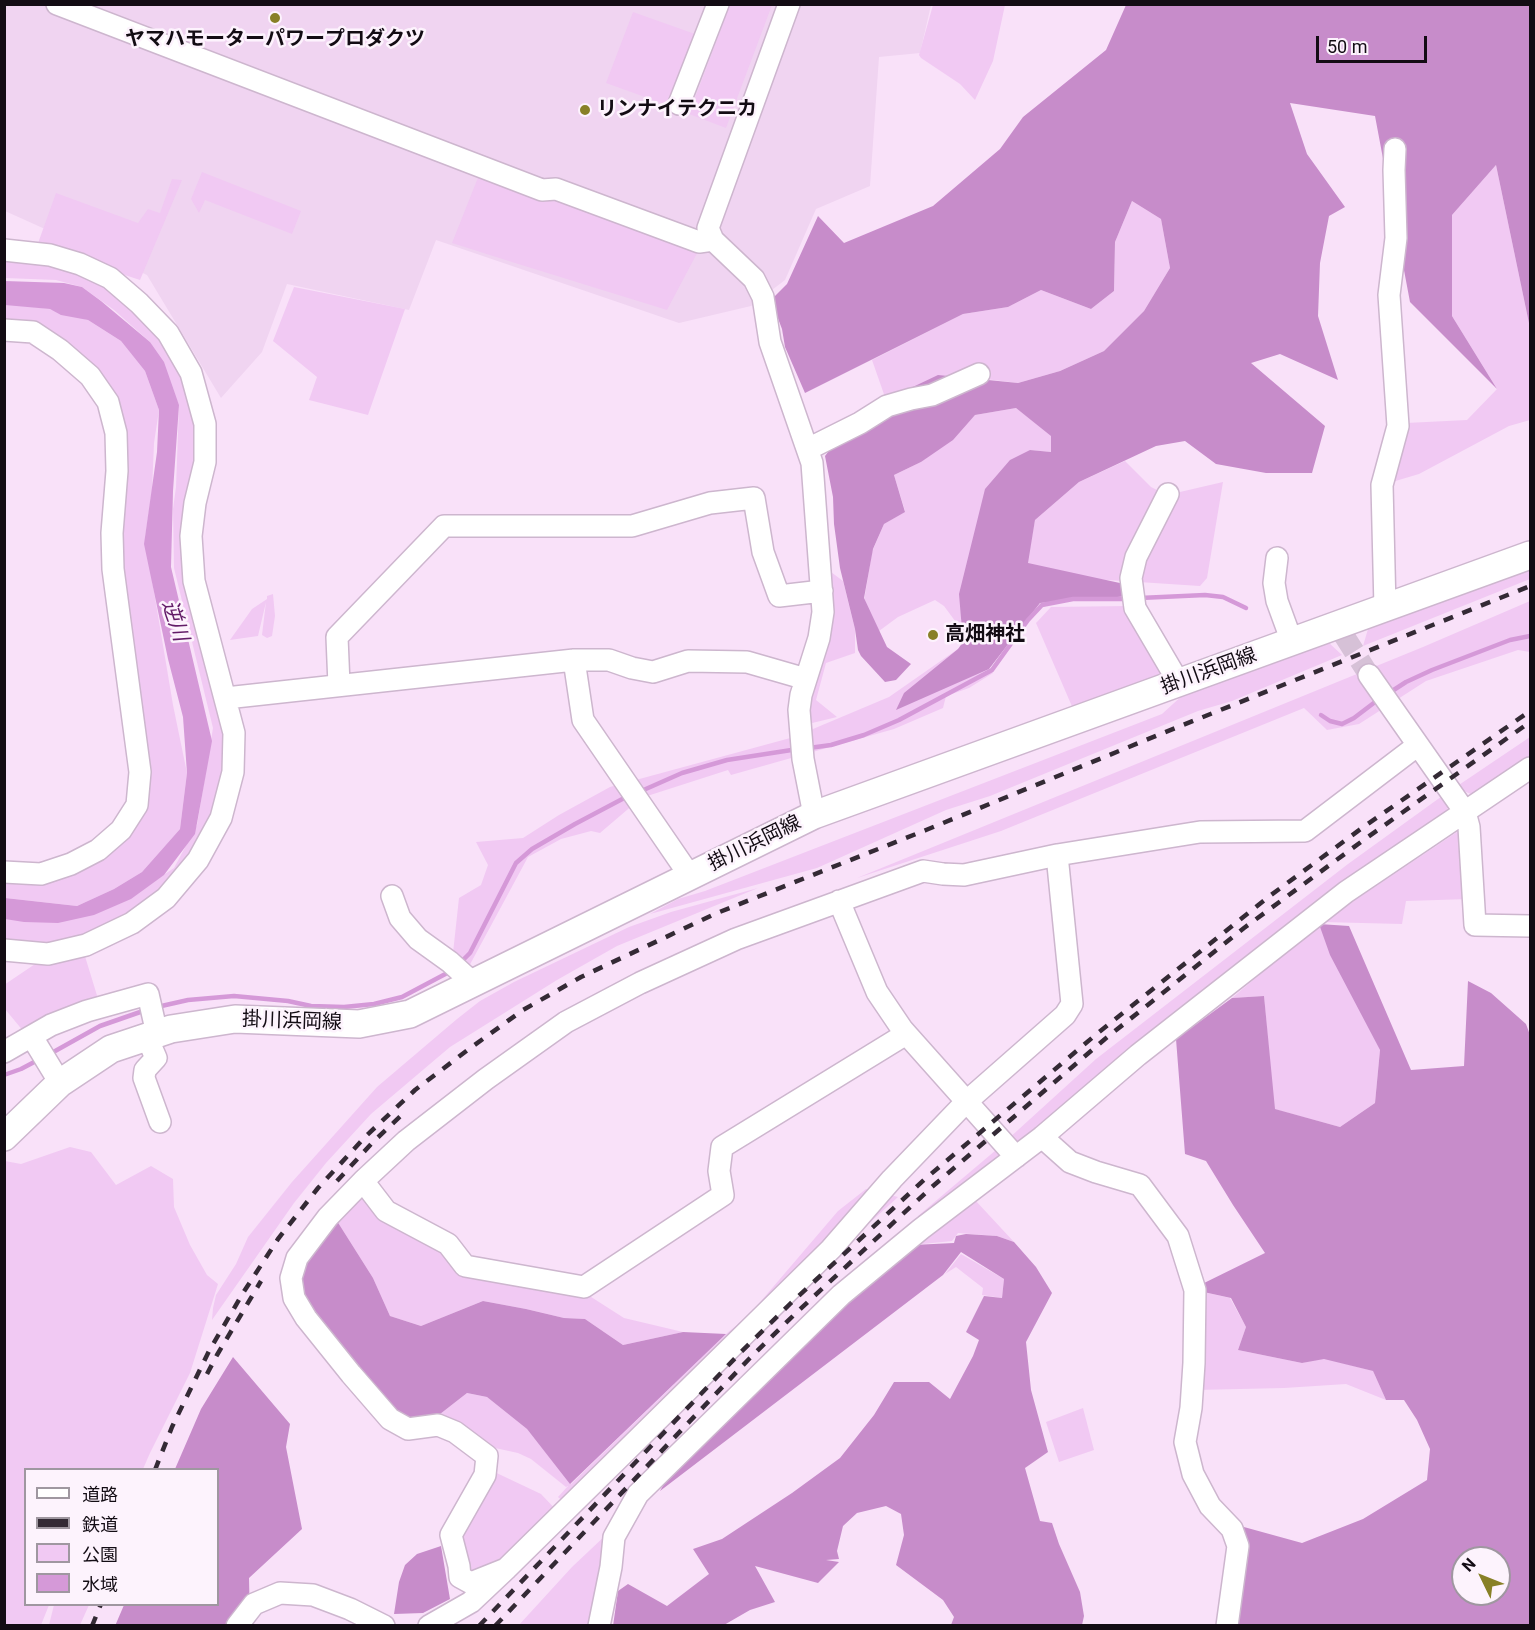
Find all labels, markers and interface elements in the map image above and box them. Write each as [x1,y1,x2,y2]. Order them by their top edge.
marker: ヤマハモーターパワープロダクツ [268,11,282,25]
scale bar [1319,24,1430,62]
place label: ヤマハモーターパワープロダクツ [125,28,425,52]
text: 50 m [1327,36,1367,57]
place label: リンナイテクニカ [597,98,757,122]
marker: リンナイテクニカ [578,103,592,117]
water label: 逆川 [156,597,192,645]
place label: 高畑神社 [945,623,1025,647]
marker: 高畑神社 [926,628,940,642]
street label: 掛川浜岡線 [1158,644,1260,700]
street label: 掛川浜岡線 [705,811,805,877]
street label: 掛川浜岡線 [242,1008,342,1036]
legend [24,1468,219,1606]
text: 道路 [82,1484,118,1505]
text: 鉄道 [82,1514,118,1535]
text: 公園 [82,1544,118,1565]
north arrow [1451,1546,1511,1606]
text: N [1458,1554,1480,1575]
text: 水域 [82,1574,118,1595]

